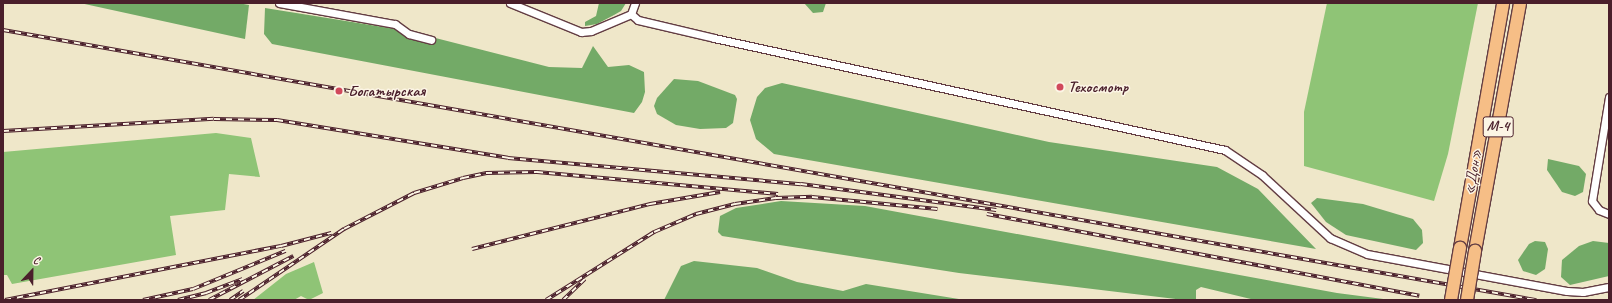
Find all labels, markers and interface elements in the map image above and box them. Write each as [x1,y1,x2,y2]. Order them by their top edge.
place label: Техосмотр [1068,77,1128,97]
place label: Богатырская [348,81,425,101]
marker: Техосмотр [1055,82,1065,92]
marker: Богатырская [333,85,345,97]
road number: М-4 [1482,114,1514,140]
street label: «Дон» [1460,148,1486,196]
north arrow [12,251,52,291]
text: С [31,252,42,267]

